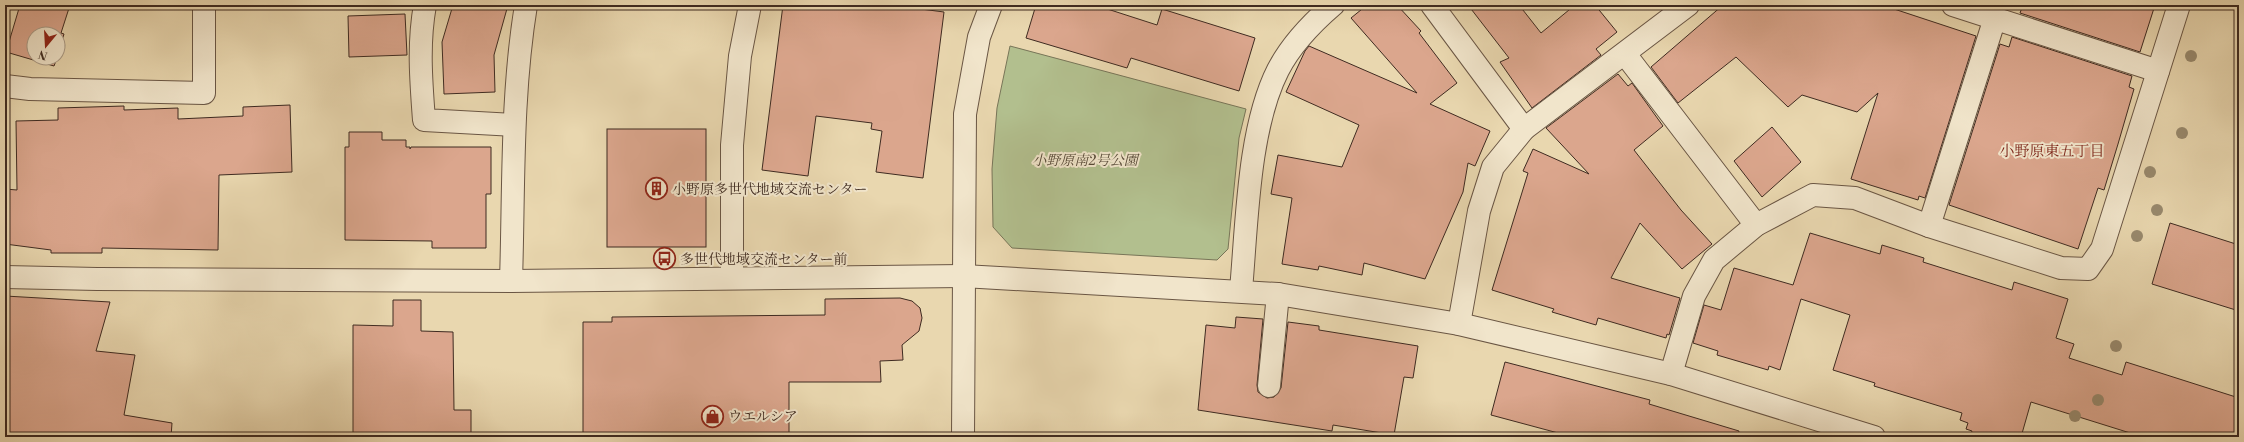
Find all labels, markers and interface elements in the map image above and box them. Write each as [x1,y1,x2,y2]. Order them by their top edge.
north arrow [26,26,66,66]
text: N [37,46,50,63]
district label: 小野原東五丁目 [1999,142,2105,161]
park label: 小野原南2号公園 [1032,152,1140,170]
building icon: 小野原多世代地域交流センター [643,176,669,202]
place label: 小野原多世代地域交流センター [672,181,867,199]
bus stop icon: 多世代地域交流センター前 [651,246,677,272]
place label: 多世代地域交流センター前 [680,251,847,269]
shop icon: ウエルシア [699,403,725,429]
place label: ウエルシア [728,408,798,426]

